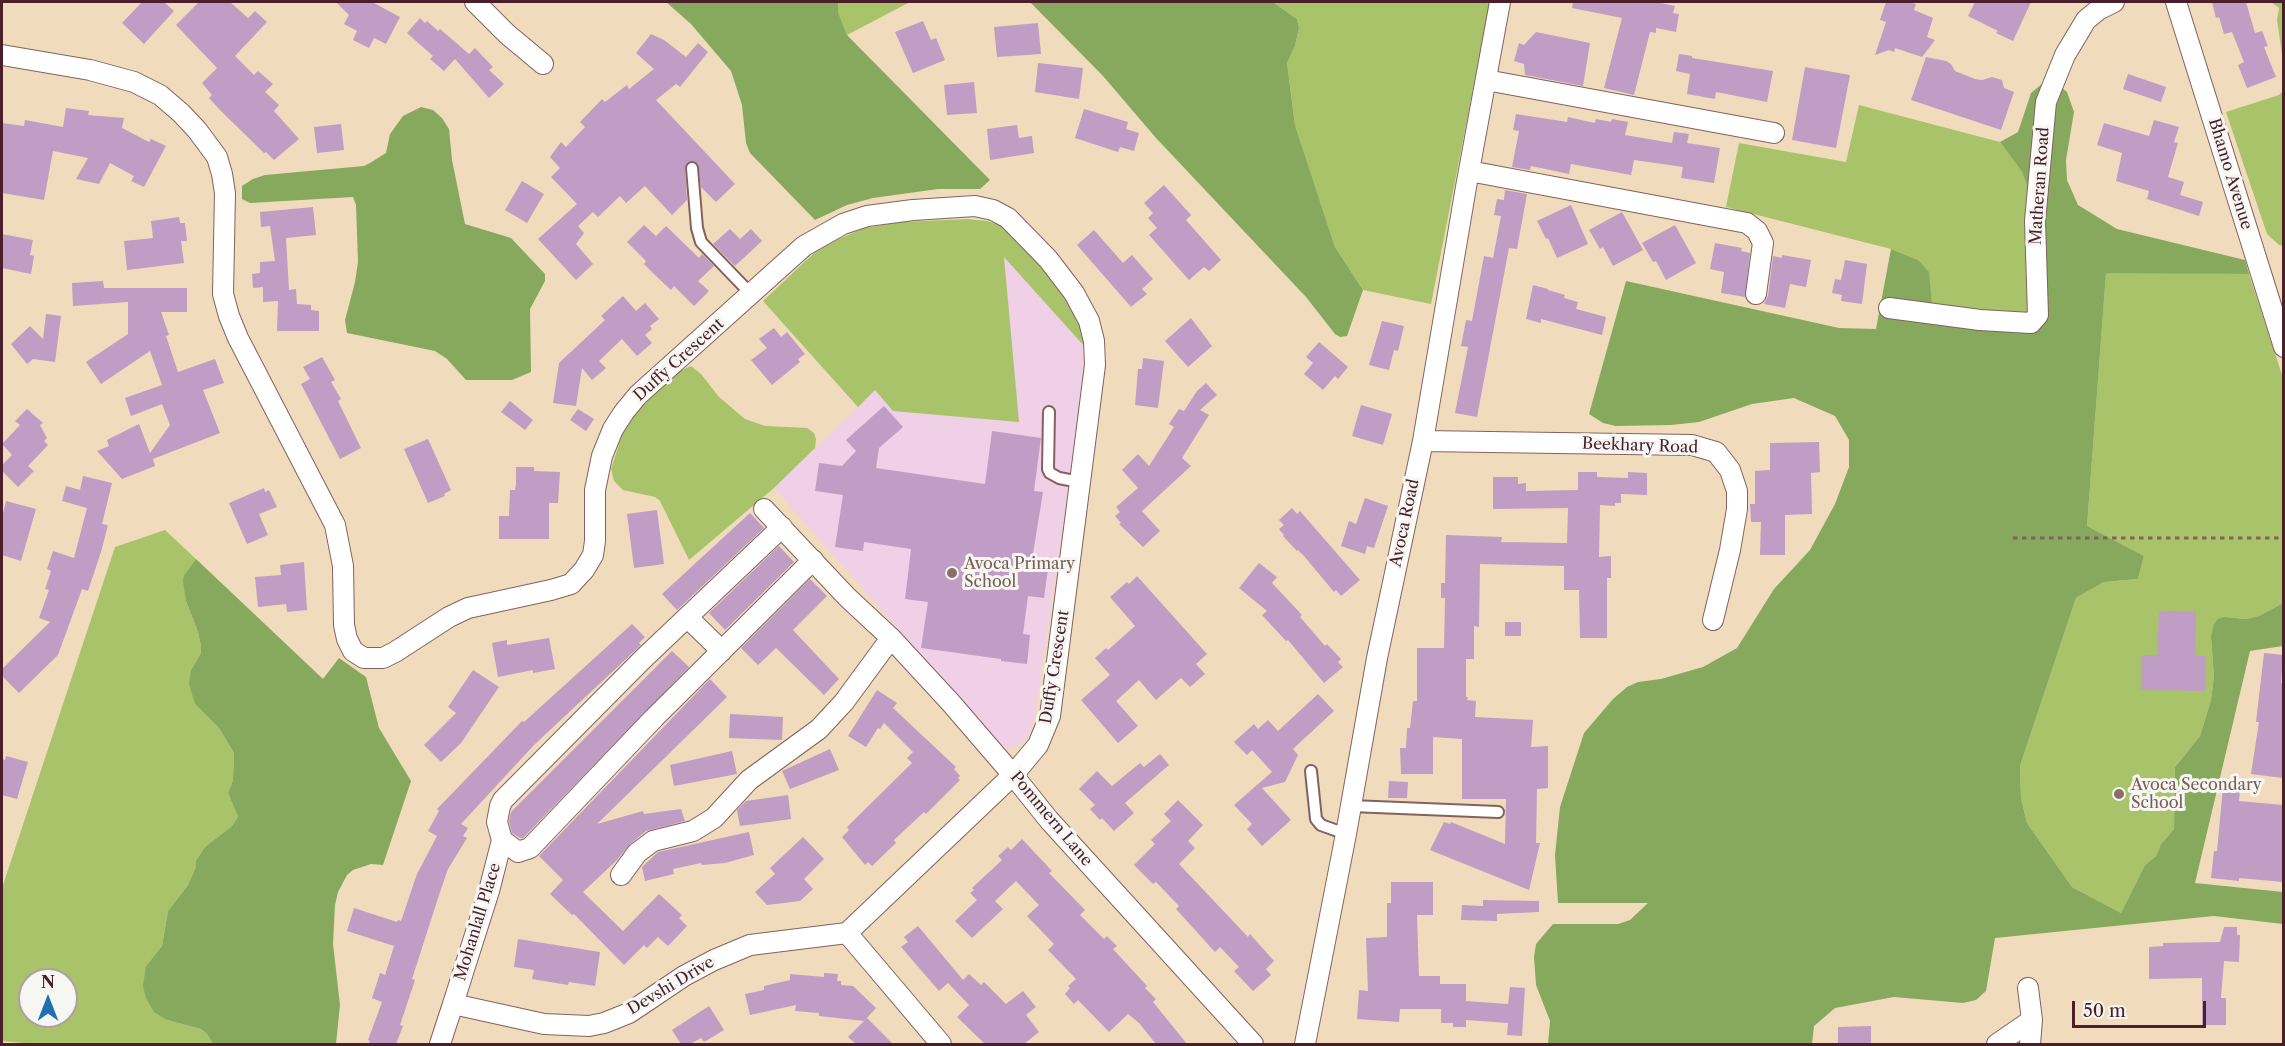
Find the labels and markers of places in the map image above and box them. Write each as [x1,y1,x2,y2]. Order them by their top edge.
place label: Avoca Primary School [964,554,1075,592]
marker: Avoca Primary School [945,566,959,580]
place label: Avoca Secondary School [2131,775,2262,813]
marker: Avoca Secondary School [2112,787,2126,801]

